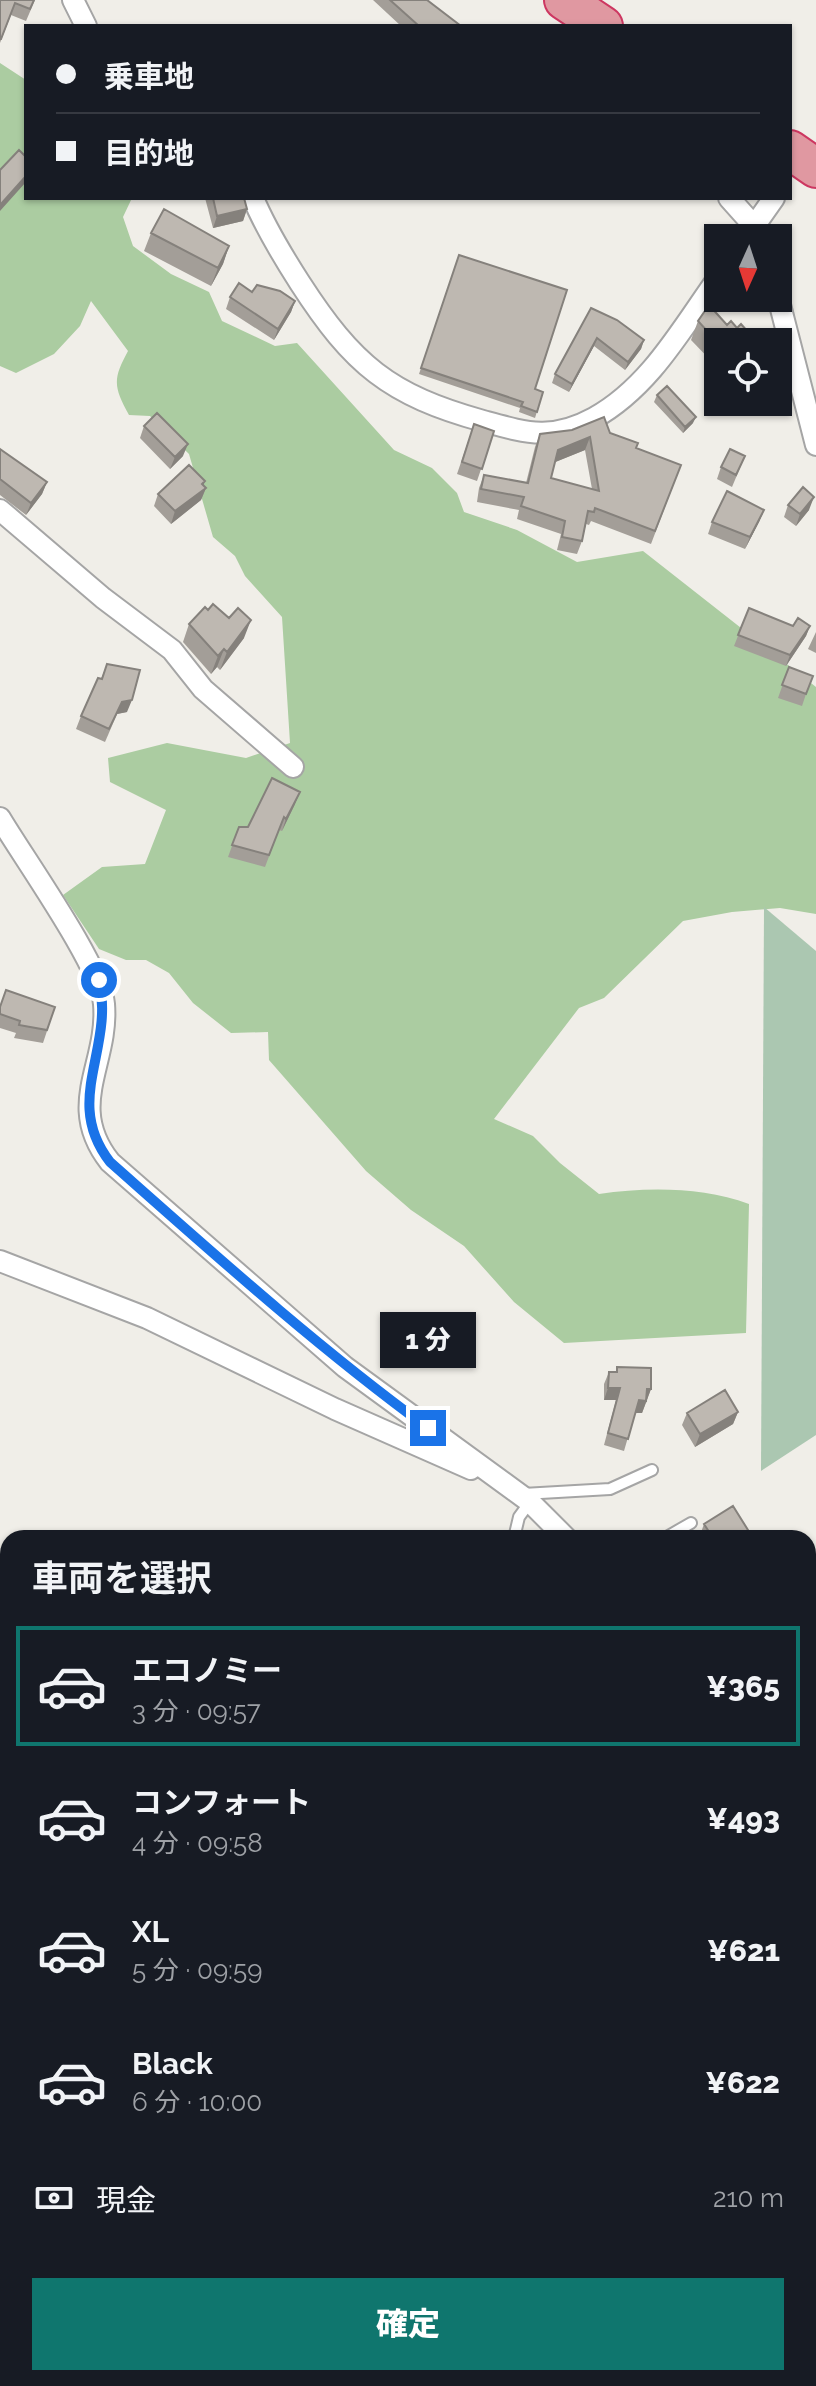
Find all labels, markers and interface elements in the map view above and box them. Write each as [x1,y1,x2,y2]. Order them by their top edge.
text: 乗車地 [104,59,194,94]
text: 目的地 [104,136,194,171]
north arrow [704,224,792,312]
map controls [704,224,792,416]
button: locate [704,328,792,416]
route start [81,962,117,998]
callout: 1 分 [380,1312,476,1368]
text: 1 分 [405,1325,451,1355]
route end [410,1410,446,1446]
text: 車両を選択 [32,1557,212,1599]
icon: car [36,1650,108,1722]
text: エコノミー [132,1653,282,1688]
text: ¥365 [706,1669,780,1704]
text: 3 分 · 09:57 [132,1696,261,1726]
icon: car [36,1782,108,1854]
text: コンフォート [132,1785,311,1820]
text: ¥493 [706,1801,780,1836]
text: 4 分 · 09:58 [132,1828,263,1858]
icon: car [36,1914,108,1986]
text: XL [132,1914,169,1949]
text: ¥621 [707,1933,780,1968]
text: 5 分 · 09:59 [132,1955,262,1985]
icon: car [36,2046,108,2118]
text: Black [132,2046,213,2081]
text: ¥622 [705,2065,780,2100]
text: 6 分 · 10:00 [132,2087,262,2117]
icon: cash [32,2176,76,2220]
text: 現金 [96,2183,156,2218]
text: 210 m [713,2183,784,2213]
button: 確定 [32,2278,784,2370]

